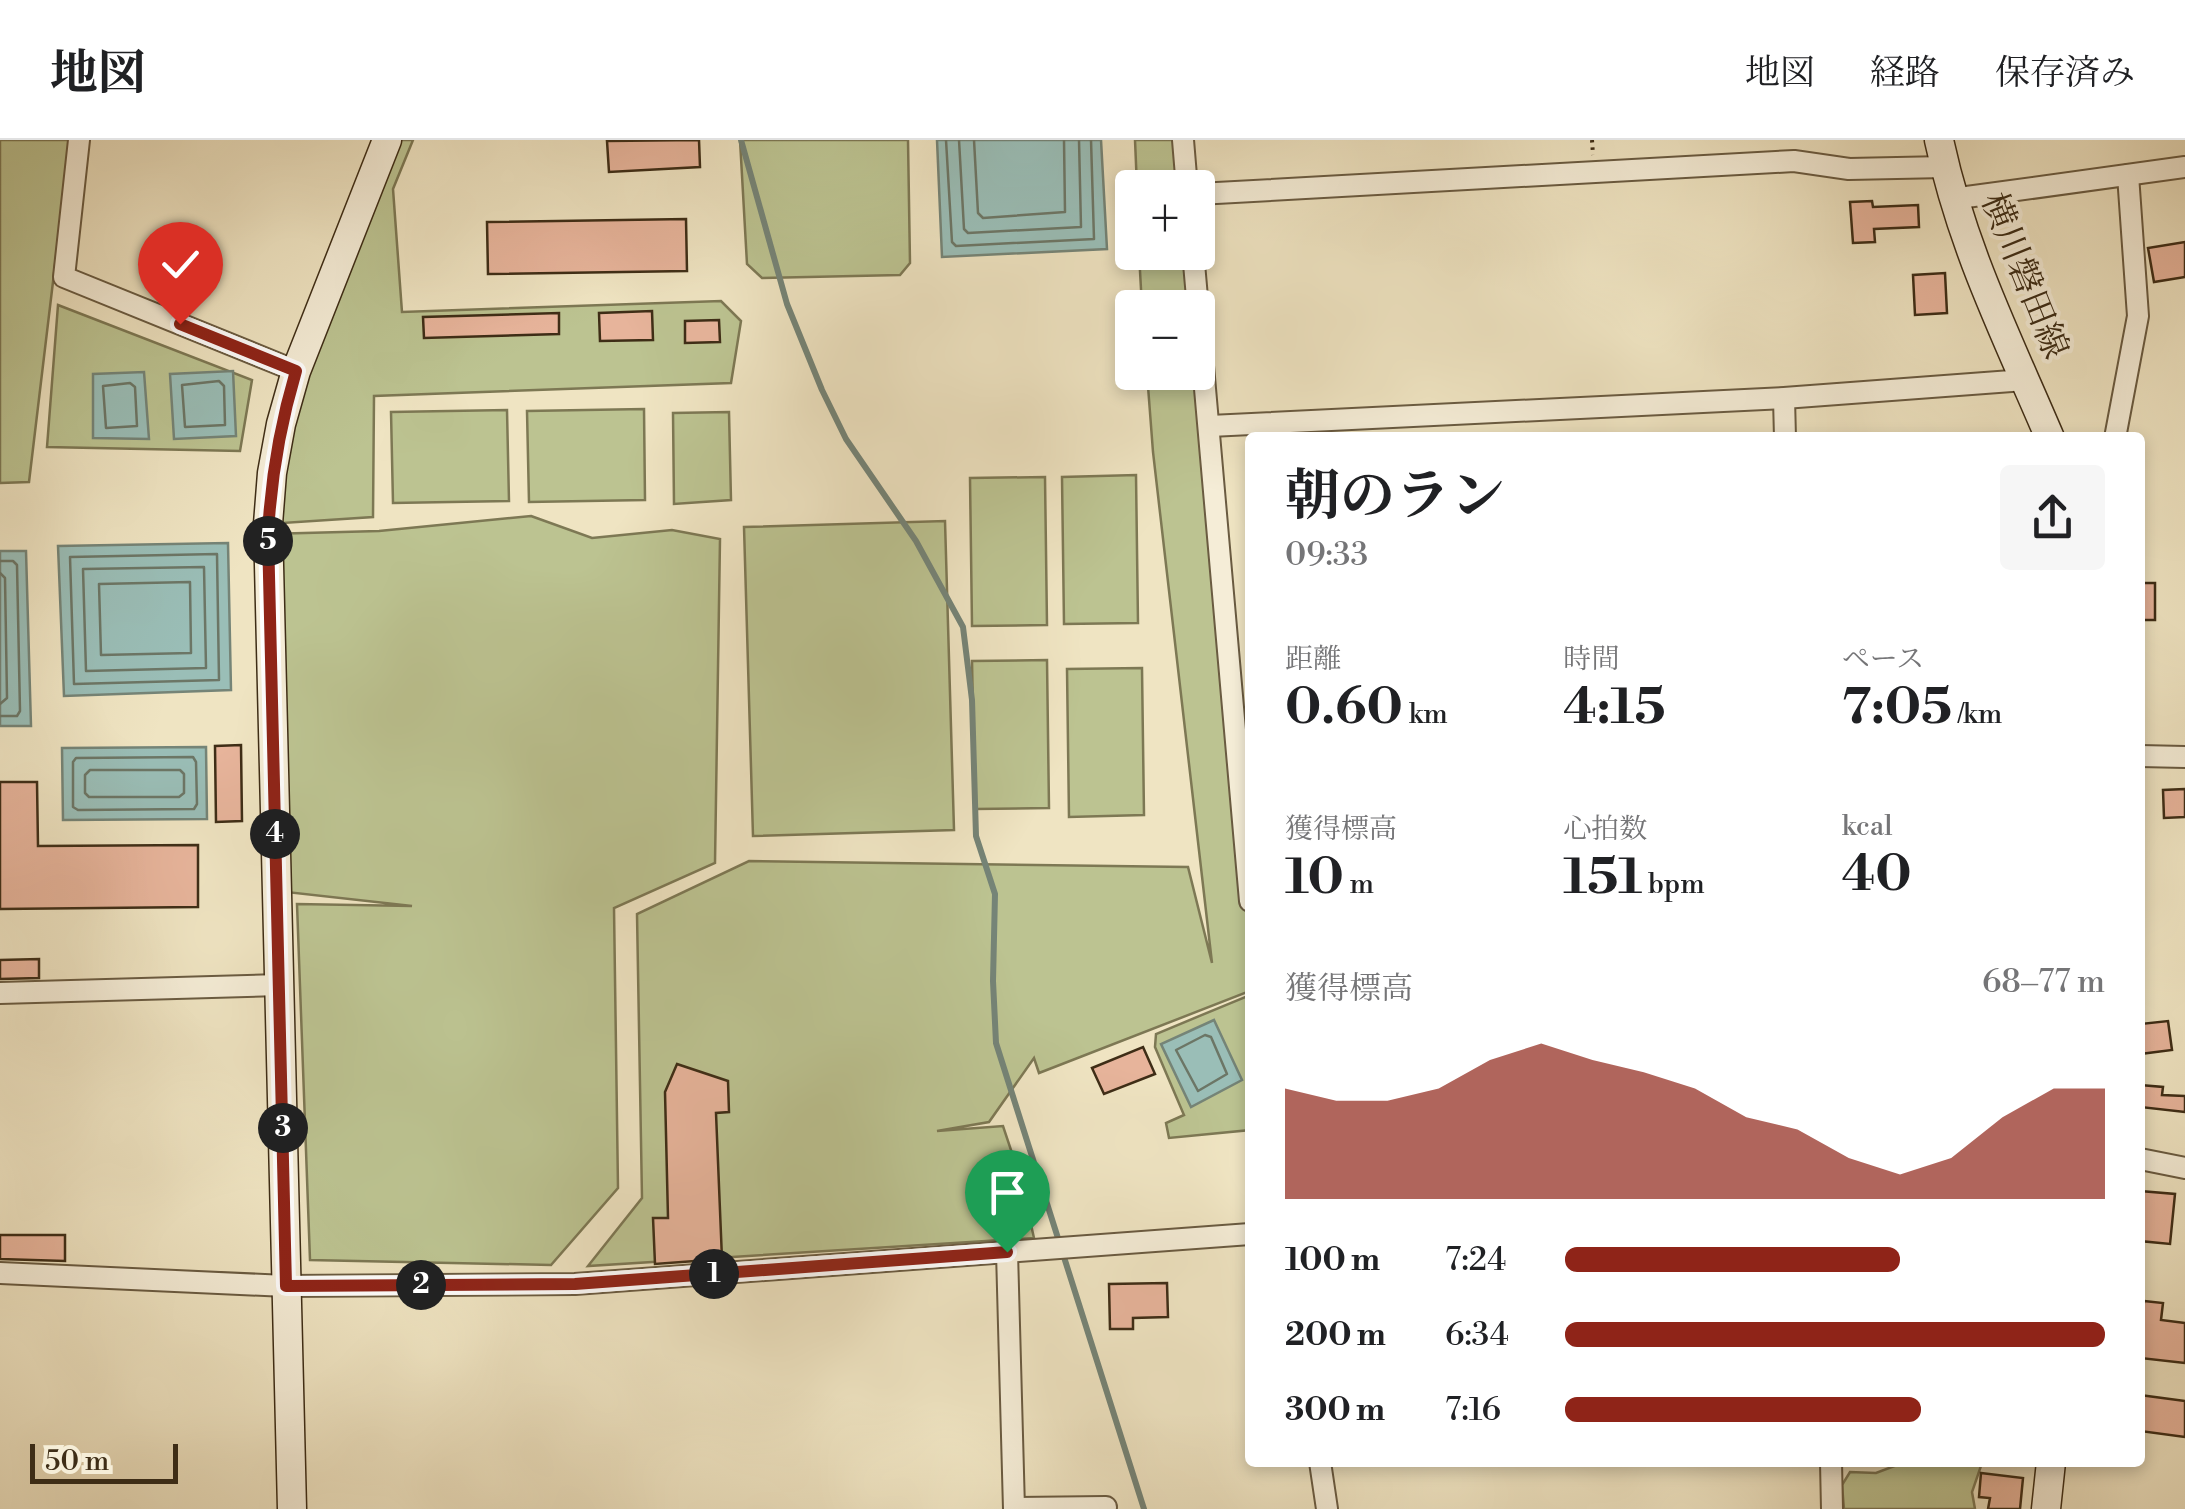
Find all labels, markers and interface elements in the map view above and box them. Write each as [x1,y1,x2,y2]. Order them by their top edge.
text: 地図 [50,45,146,105]
text: 地図 [1745,52,1815,95]
text: 経路 [1870,52,1940,95]
text: 保存済み [1995,52,2135,95]
map controls [1115,170,1215,390]
button: + [1115,170,1215,270]
street label: 横川磐田線 [1971,187,2077,365]
pin [138,222,223,325]
icon: check [153,237,208,292]
button: − [1115,290,1215,390]
text: 朝のラン [1285,463,1505,532]
button: share [2000,465,2105,570]
pin: 5 [243,516,293,566]
text: 5 [259,523,277,558]
text: 09:33 [1285,535,1368,575]
text: 距離 [1285,642,1341,677]
text: 時間 [1563,642,1619,677]
text: ペース [1842,642,1924,677]
text: 0.60 [1285,677,1403,739]
text: 4:15 [1563,677,1666,739]
text: 7:05 [1842,677,1952,739]
text: km [1403,697,1448,732]
text: /km [1952,697,2002,732]
pin: 4 [250,809,300,859]
text: kcal [1842,809,1892,844]
text: 獲得標高 [1285,812,1397,847]
text: 心拍数 [1563,812,1647,847]
text: 4 [266,816,284,851]
text: 40 [1842,844,1912,906]
text: 10 [1285,847,1344,909]
text: 151 [1563,847,1642,909]
text: m [1344,867,1374,902]
text: bpm [1642,867,1705,902]
text: 68–77 m [1982,962,2105,1002]
text: 獲得標高 [1285,969,1413,1009]
pin: 3 [258,1103,308,1153]
text: 3 [275,1110,291,1145]
pin [965,1150,1050,1253]
icon: arrive [980,1165,1035,1220]
text: 100 m [1285,1240,1380,1280]
text: 7:24 [1445,1240,1506,1280]
pin: 1 [689,1249,739,1299]
text: 1 [707,1256,721,1291]
pin: 2 [396,1260,446,1310]
text: 2 [412,1267,430,1302]
text: 200 m [1285,1315,1386,1355]
text: 6:34 [1445,1315,1509,1355]
text: 300 m [1285,1390,1385,1430]
text: 7:16 [1445,1390,1501,1430]
scale bar [30,1439,178,1484]
text: 50 m [45,1444,109,1479]

